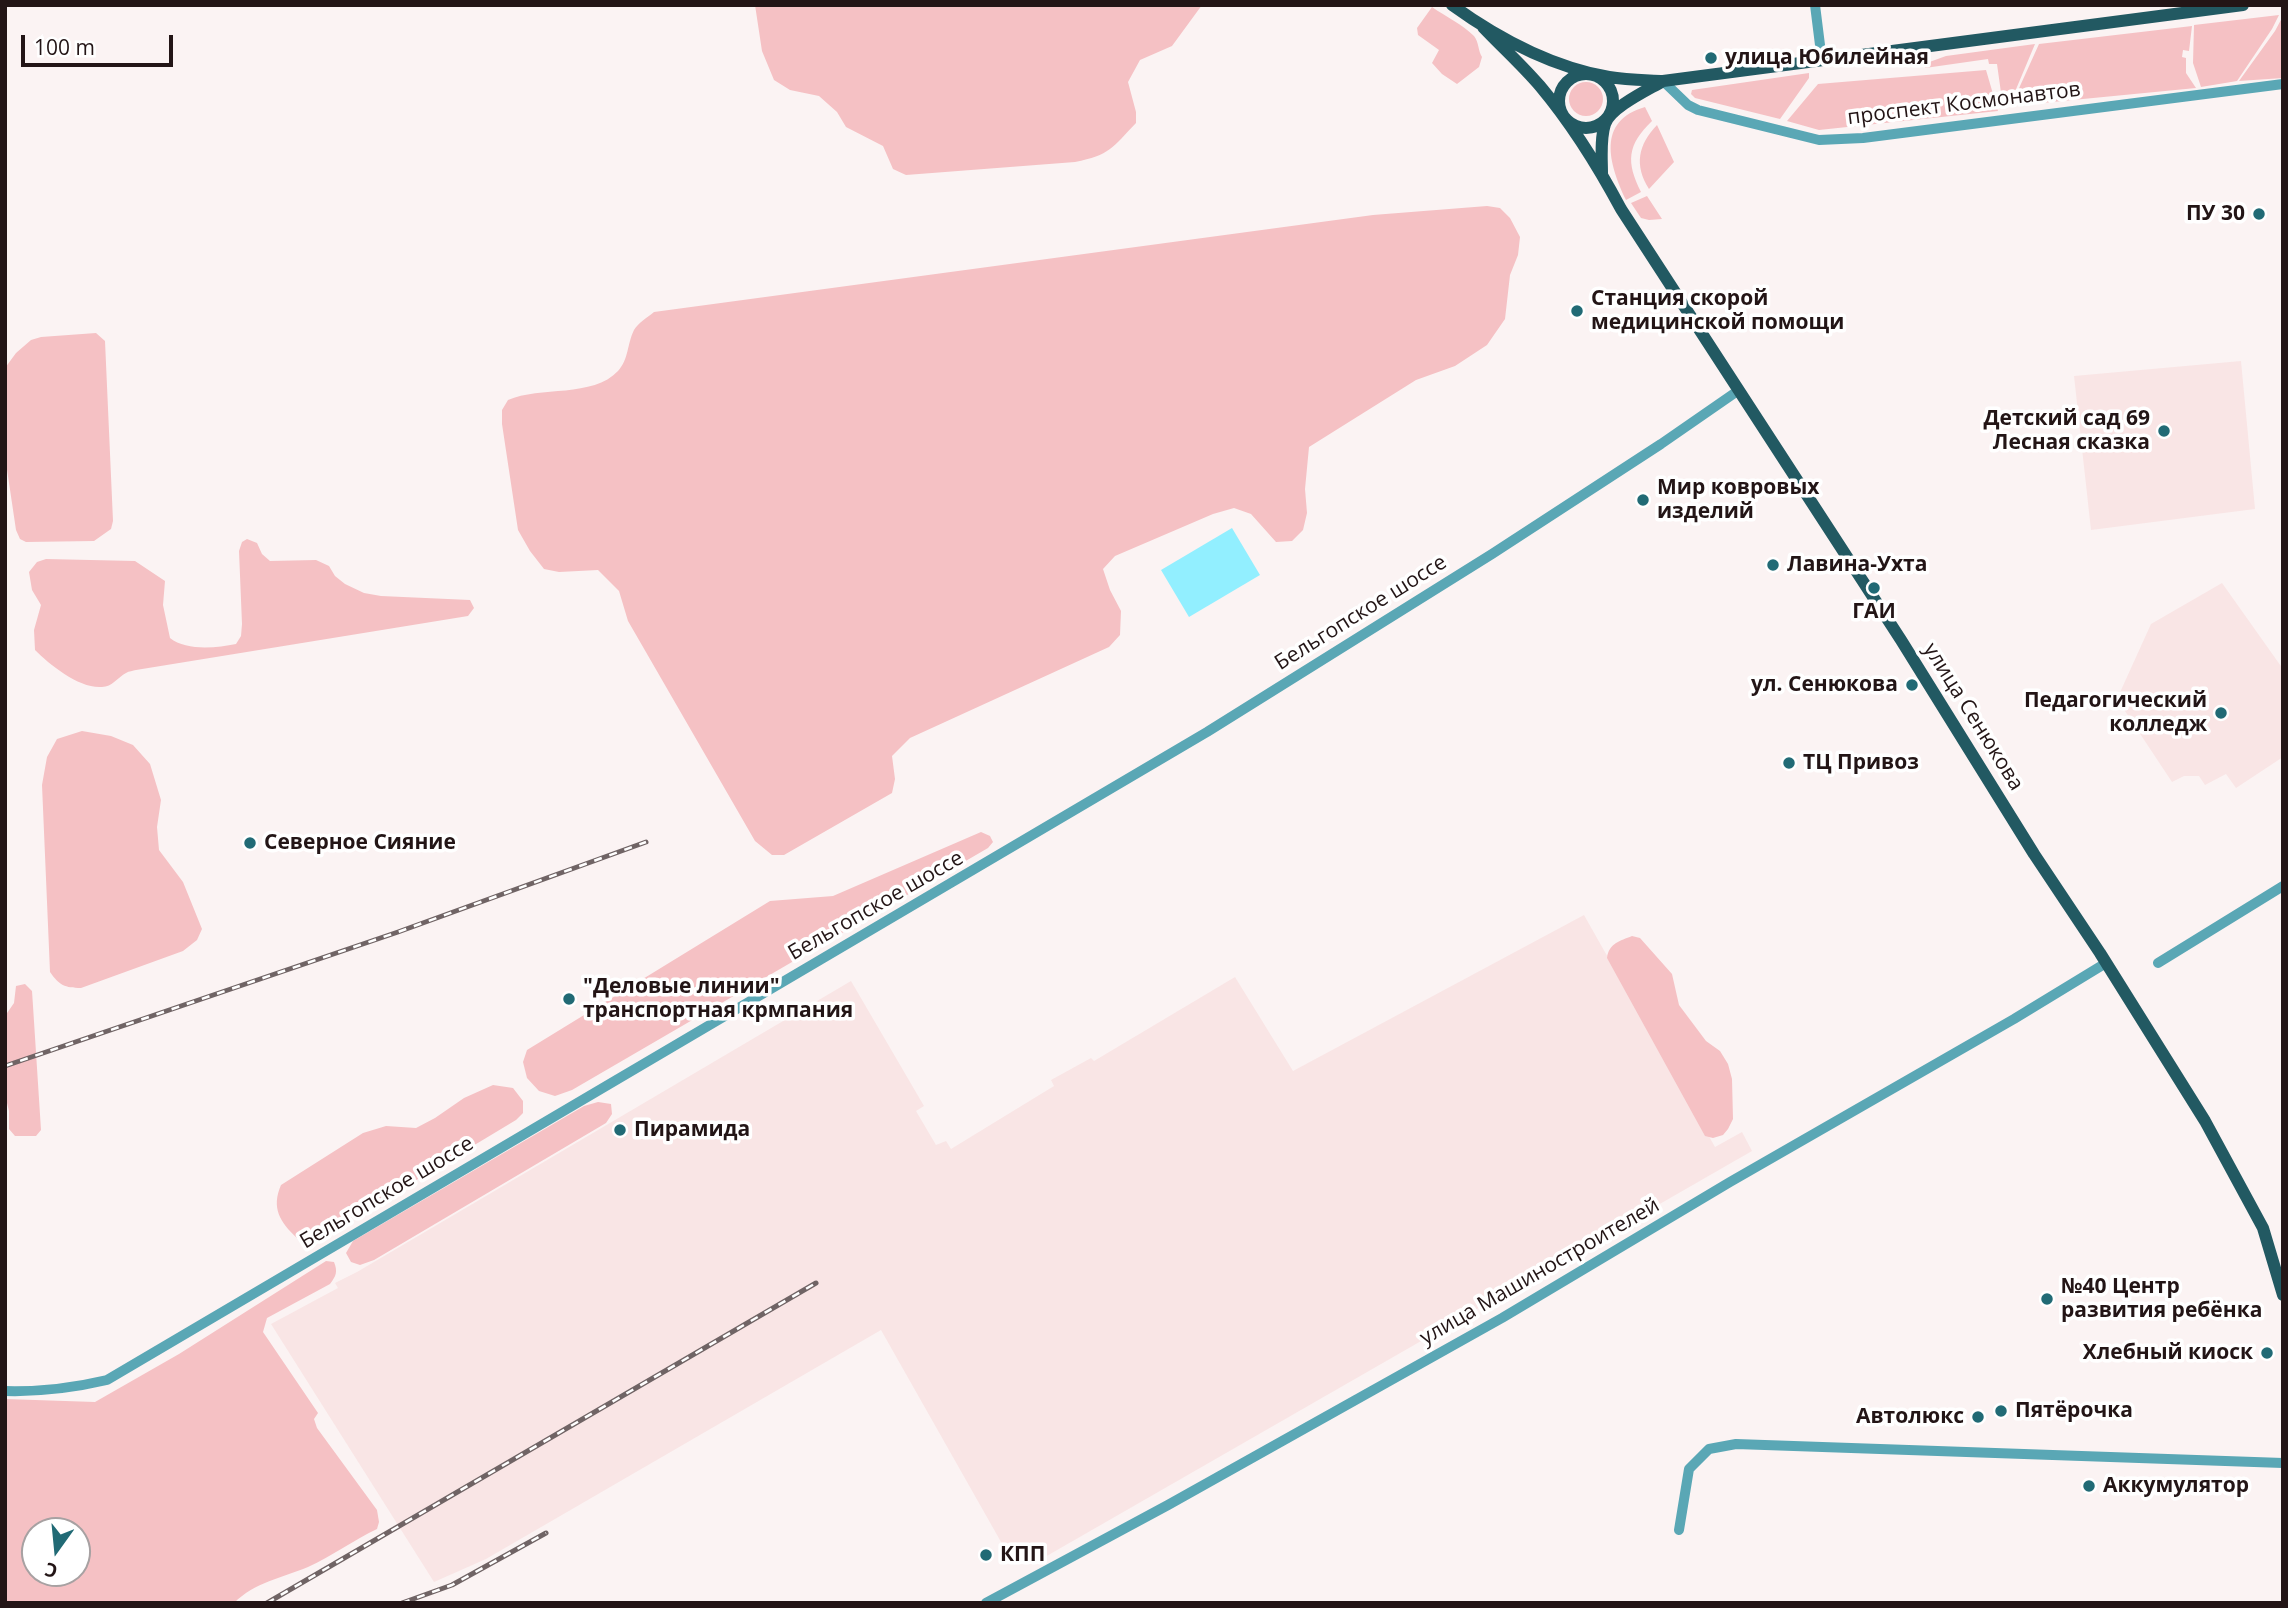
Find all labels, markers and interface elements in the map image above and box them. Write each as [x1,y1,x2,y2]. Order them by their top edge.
scale bar [24,21,177,65]
text: 100 m [34,33,95,61]
place label: улица Юбилейная [1725,45,1929,71]
marker: улица Юбилейная [1703,50,1719,66]
street label: проспект Космонавтов [1846,77,2082,131]
place label: ПУ 30 [2186,201,2245,227]
marker: ПУ 30 [2251,206,2267,222]
place label: Станция скорой медицинской помощи [1591,286,1844,336]
marker: Станция скорой медицинской помощи [1569,303,1585,319]
place label: Детский сад 69 Лесная сказка [1984,406,2150,456]
marker: Детский сад 69 Лесная сказка [2156,423,2172,439]
place label: Мир ковровых изделий [1657,475,1819,525]
marker: Мир ковровых изделий [1635,492,1651,508]
street label: Бельгопское шоссе [1270,550,1452,676]
place label: Лавина-Ухта [1787,552,1927,578]
marker: Лавина-Ухта [1765,557,1781,573]
marker: ГАИ [1866,580,1882,596]
place label: ГАИ [1852,599,1896,625]
street label: улица Сенюкова [1918,639,2028,795]
place label: ул. Сенюкова [1751,672,1898,698]
marker: ул. Сенюкова [1904,677,1920,693]
place label: Педагогический колледж [2024,688,2207,738]
marker: Педагогический колледж [2213,705,2229,721]
place label: ТЦ Привоз [1803,750,1919,776]
marker: ТЦ Привоз [1781,755,1797,771]
place label: Северное Сияние [264,830,456,856]
marker: Северное Сияние [242,835,258,851]
street label: Бельгопское шоссе [784,846,968,966]
place label: "Деловые линии" транспортная крмпания [583,974,853,1024]
marker: "Деловые линии" транспортная крмпания [561,991,577,1007]
place label: Пирамида [634,1117,750,1143]
marker: Пирамида [612,1122,628,1138]
street label: Бельгопское шоссе [296,1131,478,1255]
street label: улица Машиностроителей [1416,1193,1664,1351]
place label: №40 Центр развития ребёнка [2061,1274,2262,1324]
marker: №40 Центр развития ребёнка [2039,1291,2055,1307]
place label: Хлебный киоск [2083,1340,2253,1366]
marker: Хлебный киоск [2259,1345,2275,1361]
place label: Пятёрочка [2015,1398,2133,1424]
marker: Пятёрочка [1993,1403,2009,1419]
place label: Автолюкс [1856,1404,1964,1430]
marker: Автолюкс [1970,1409,1986,1425]
place label: Аккумулятор [2103,1473,2249,1499]
marker: Аккумулятор [2081,1478,2097,1494]
north arrow [21,1517,91,1587]
place label: КПП [1000,1542,1045,1568]
marker: КПП [978,1547,994,1563]
text: С [42,1556,60,1584]

